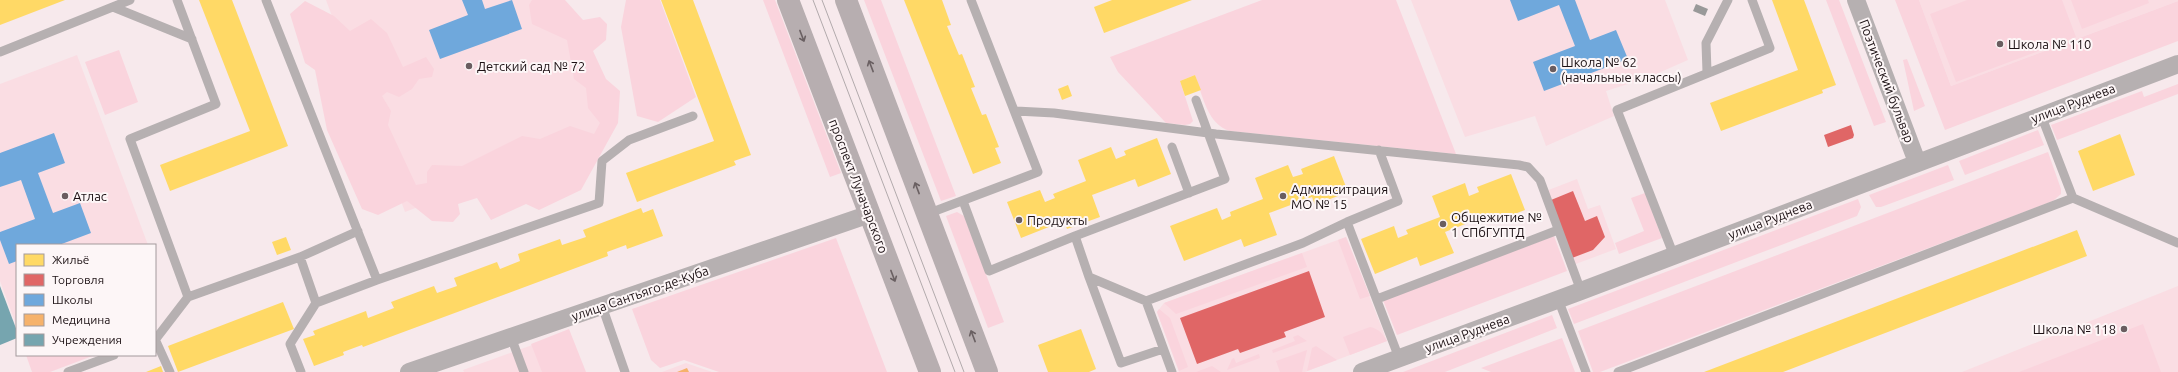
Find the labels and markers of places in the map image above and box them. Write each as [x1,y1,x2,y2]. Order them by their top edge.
place label: Школа № 110 [2008,37,2091,51]
marker: Школа № 110 [1995,39,2005,49]
place label: Школа № 62 (начальные классы) [1561,55,1682,85]
place label: Детский сад № 72 [477,59,585,73]
marker: Детский сад № 72 [464,61,474,71]
marker: Школа № 62 (начальные классы) [1548,64,1558,74]
place label: Админситрация МО № 15 [1291,182,1388,211]
place label: Атлас [73,189,107,203]
marker: Атлас [60,191,70,201]
marker: Админситрация МО № 15 [1278,191,1288,201]
place label: Общежитие № 1 СПбГУПТД [1451,210,1542,239]
place label: Продукты [1027,213,1088,227]
marker: Продукты [1014,215,1024,225]
marker: Общежитие № 1 СПбГУПТД [1438,219,1448,229]
place label: Школа № 118 [2033,322,2116,336]
marker: Школа № 118 [2119,324,2129,334]

